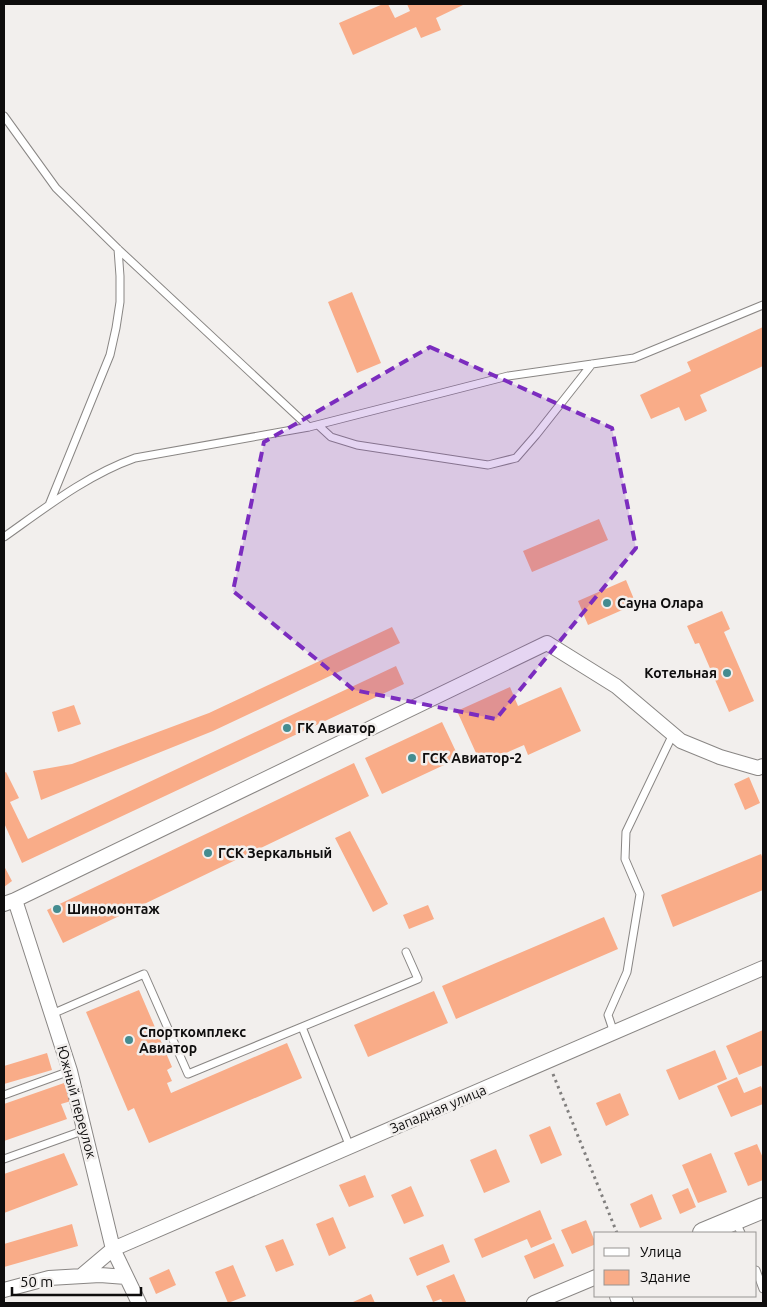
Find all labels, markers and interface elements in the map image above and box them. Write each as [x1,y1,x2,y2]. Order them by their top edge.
place label: Сауна Олара [617,595,703,611]
marker: Сауна Олара [601,597,613,609]
place label: Котельная [644,665,717,681]
marker: Котельная [721,667,733,679]
place label: ГК Авиатор [297,720,376,736]
marker: ГК Авиатор [281,722,293,734]
place label: ГСК Авиатор-2 [422,750,522,766]
marker: ГСК Авиатор-2 [406,752,418,764]
place label: ГСК Зеркальный [218,845,332,861]
marker: ГСК Зеркальный [202,847,214,859]
place label: Шиномонтаж [67,901,160,917]
marker: Шиномонтаж [51,903,63,915]
place label: Спорткомплекс Авиатор [139,1024,246,1056]
marker: Спорткомплекс Авиатор [123,1034,135,1046]
street label: Южный переулок [54,1044,100,1160]
street label: Западная улица [388,1082,488,1136]
legend [594,1232,757,1297]
text: Улица [640,1243,682,1260]
scale bar [12,1264,141,1296]
text: Здание [640,1268,691,1285]
text: 50 m [20,1273,53,1290]

